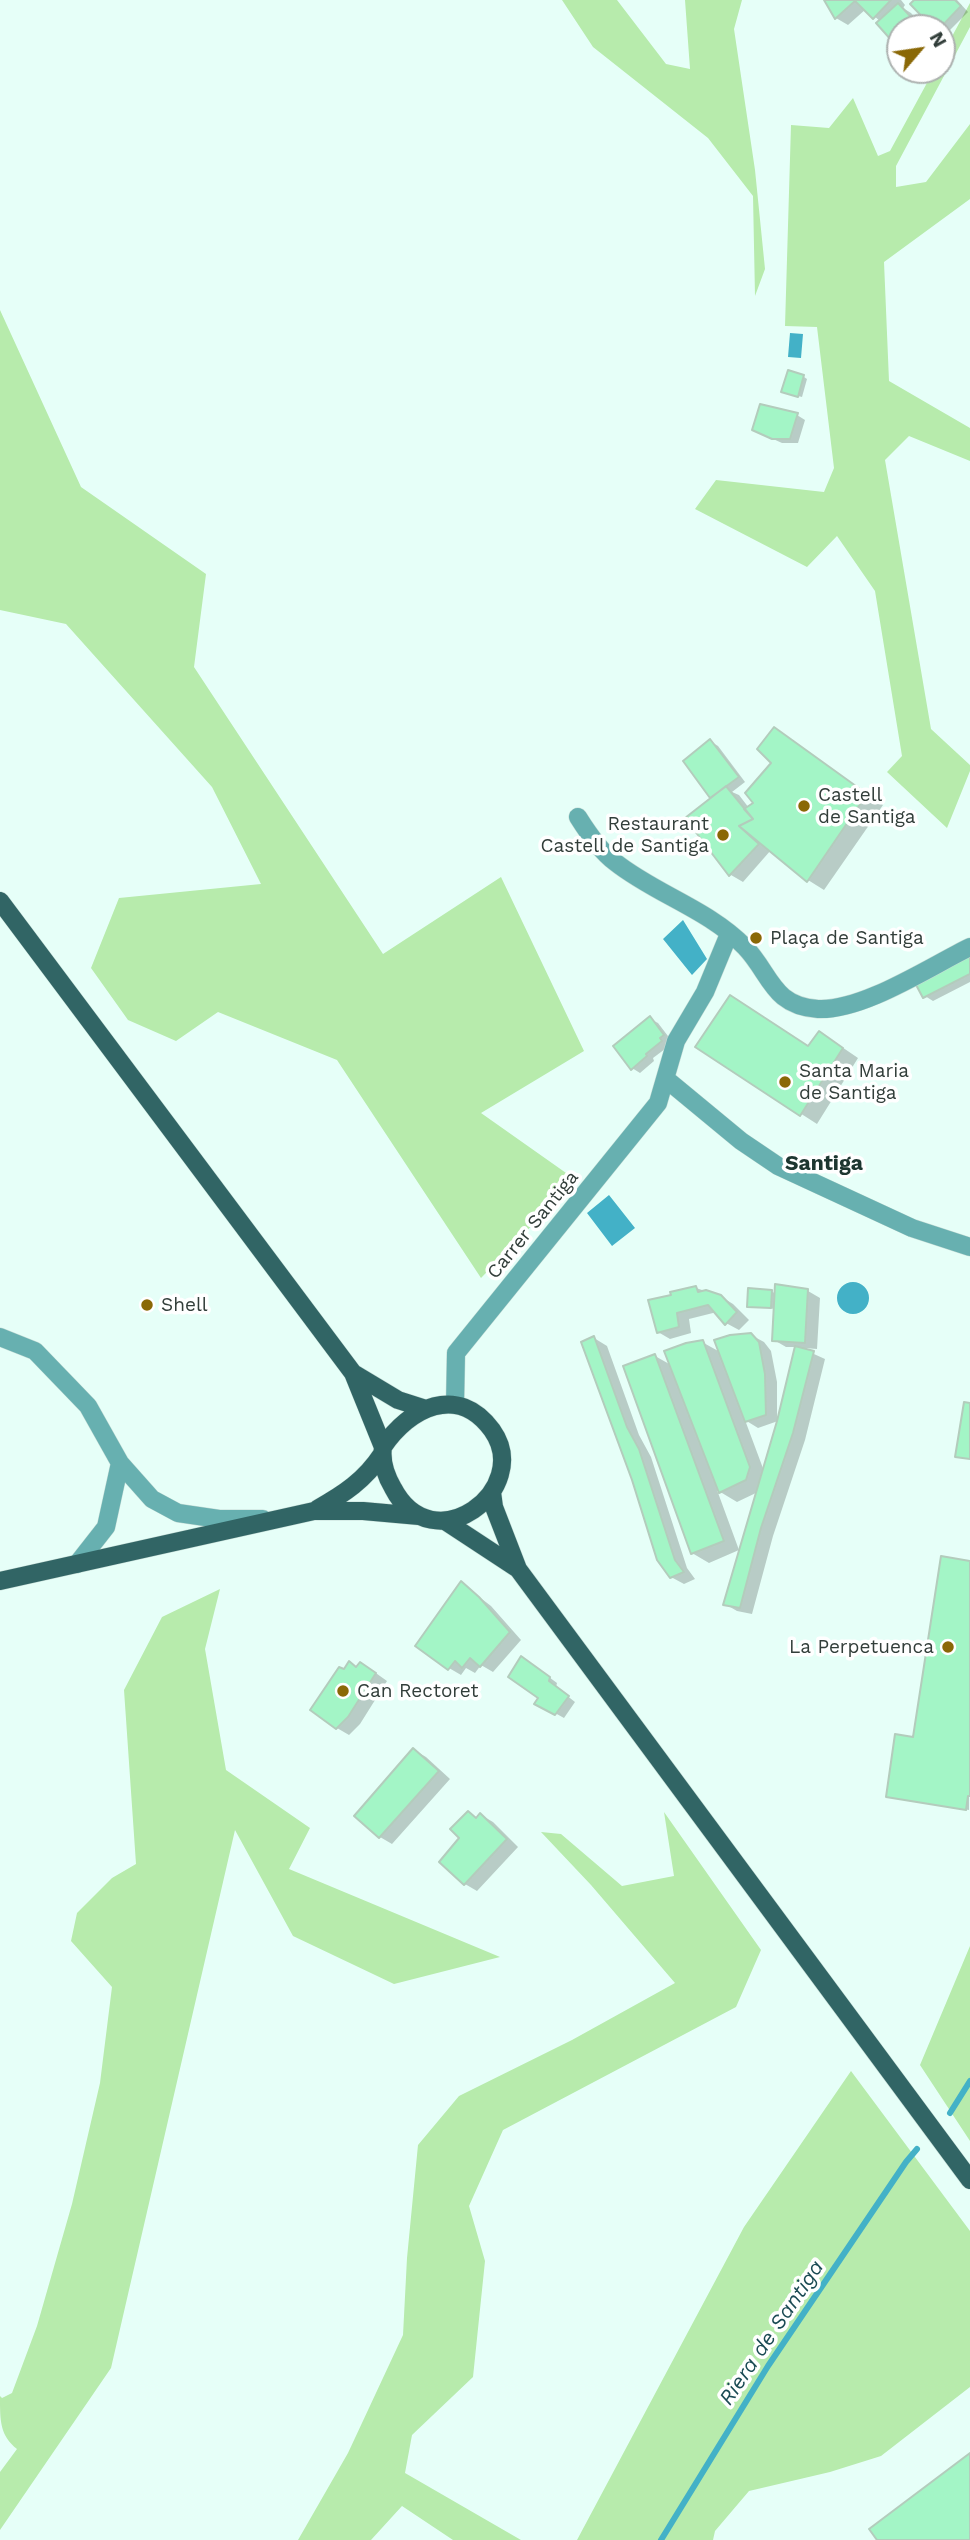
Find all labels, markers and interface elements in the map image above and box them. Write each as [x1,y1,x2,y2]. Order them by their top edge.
north arrow [886,14,956,84]
text: N [925,28,952,51]
place label: Castell de Santiga [818,784,916,828]
marker: Castell de Santiga [796,798,812,814]
place label: Restaurant Castell de Santiga [541,813,709,857]
marker: Restaurant Castell de Santiga [715,827,731,843]
place label: Plaça de Santiga [770,927,924,949]
marker: Plaça de Santiga [748,930,764,946]
place label: Santa Maria de Santiga [799,1060,909,1104]
marker: Santa Maria de Santiga [777,1074,793,1090]
district label: Santiga [785,1151,863,1177]
street label: Carrer Santiga [482,1166,584,1284]
place label: Shell [161,1294,208,1316]
marker: Shell [139,1297,155,1313]
place label: La Perpetuenca [789,1636,934,1658]
marker: La Perpetuenca [940,1639,956,1655]
place label: Can Rectoret [357,1680,478,1702]
marker: Can Rectoret [335,1683,351,1699]
water label: Riera de Santiga [714,2256,830,2410]

